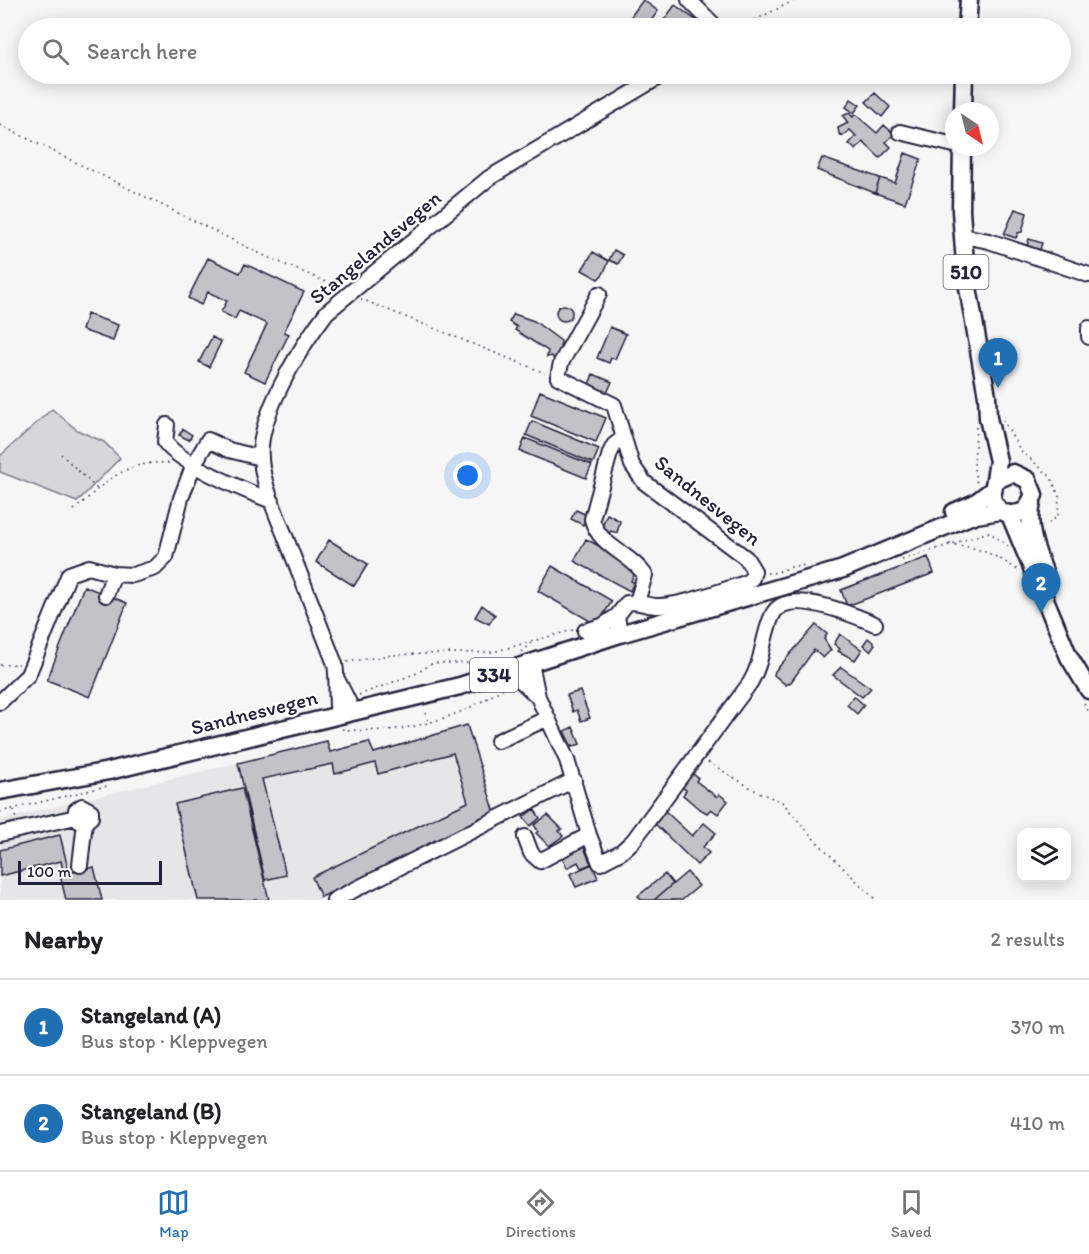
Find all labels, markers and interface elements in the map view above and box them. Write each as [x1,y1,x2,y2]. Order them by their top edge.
search box [18,18,1071,84]
icon: search [39,35,72,68]
text: Search here [87,38,197,65]
north arrow [945,102,999,156]
street label: Stangelandsvegen [304,185,446,309]
road number: 510 [944,255,988,289]
pin: 1 [978,338,1018,388]
street label: Sandnesvegen [650,450,766,551]
your location [453,461,482,490]
pin: 2 [1022,564,1060,613]
road number: 334 [470,658,518,692]
street label: Sandnesvegen [188,684,320,740]
map controls [1017,828,1071,882]
button: layers [1017,828,1071,882]
scale bar [18,858,162,886]
text: 100 m [27,862,71,881]
text: Nearby [24,923,103,955]
text: 2 results [991,927,1065,951]
text: Stangeland (A) [81,1002,221,1029]
text: 1 [39,1015,48,1039]
text: 370 m [1011,1015,1065,1039]
text: Bus stop · Kleppvegen [81,1029,268,1053]
text: Stangeland (B) [81,1098,221,1125]
text: 2 [38,1111,49,1135]
text: 410 m [1010,1111,1065,1135]
text: Bus stop · Kleppvegen [81,1125,268,1149]
tab: Map [157,1186,190,1241]
tab: Directions [505,1186,576,1241]
tab: Saved [891,1186,932,1241]

